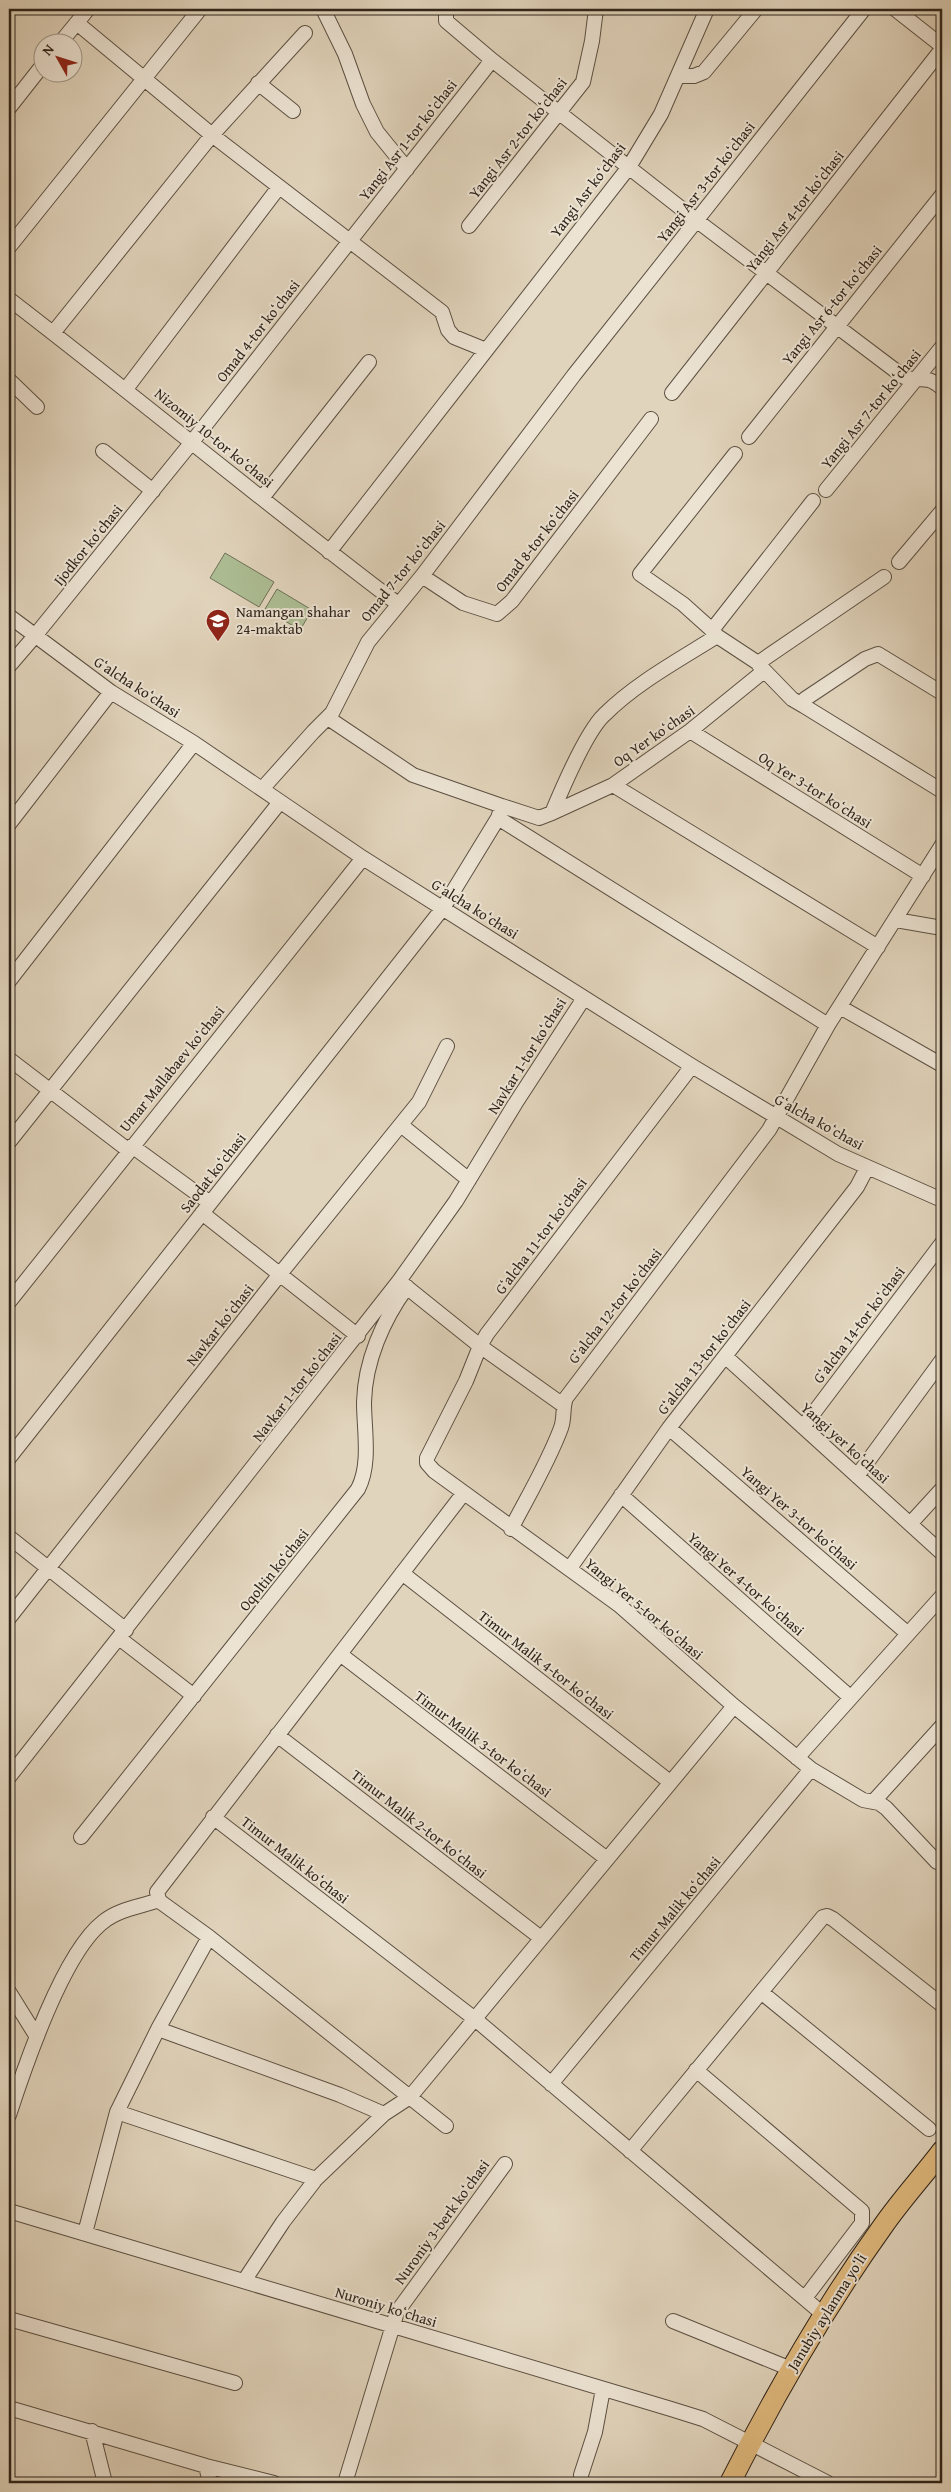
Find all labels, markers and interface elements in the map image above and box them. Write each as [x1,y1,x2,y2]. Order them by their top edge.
north arrow [32,32,82,82]
text: N [37,39,59,60]
street label: Yangi Asr 2-tor koʻchasi [464,73,572,203]
street label: Yangi Asr 1-tor koʻchasi [354,75,462,205]
street label: Yangi Asr 3-tor koʻchasi [652,117,760,247]
street label: Yangi Asr koʻchasi [545,138,630,241]
street label: Yangi Asr 4-tor koʻchasi [741,146,849,276]
street label: Yangi Asr 6-tor koʻchasi [777,240,886,369]
street label: Omad 4-tor koʻchasi [211,275,304,386]
street label: Yangi Asr 7-tor koʻchasi [816,344,925,473]
street label: Nizomiy 10-tor koʻchasi [150,383,278,492]
street label: Omad 8-tor koʻchasi [490,485,583,596]
street label: Ijodkor koʻchasi [48,500,127,590]
street label: Omad 7-tor koʻchasi [355,516,450,626]
place label: Namangan shahar 24-maktab [236,601,350,639]
school or university icon: Namangan shahar 24-maktab [205,608,231,642]
street label: Gʻalcha koʻchasi [90,651,185,722]
street label: Oq Yer koʻchasi [609,700,699,772]
street label: Oq Yer 3-tor koʻchasi [754,746,876,833]
street label: Gʻalcha koʻchasi [428,873,523,944]
street label: Navkar 1-tor koʻchasi [482,994,571,1118]
street label: Umar Mallabaev koʻchasi [114,1001,229,1136]
street label: Gʻalcha koʻchasi [771,1088,868,1155]
street label: Saodat koʻchasi [175,1128,250,1217]
street label: Gʻalcha 11-tor koʻchasi [490,1173,591,1298]
street label: Gʻalcha 12-tor koʻchasi [563,1244,666,1368]
street label: Gʻalcha 14-tor koʻchasi [808,1262,909,1387]
street label: Navkar koʻchasi [181,1279,258,1370]
street label: Gʻalcha 13-tor koʻchasi [652,1295,755,1419]
street label: Navkar 1-tor koʻchasi [247,1328,346,1446]
street label: Yangi yer koʻchasi [796,1397,894,1488]
street label: Yangi Yer 3-tor koʻchasi [736,1461,862,1574]
street label: Oqoltin koʻchasi [234,1524,313,1615]
street label: Yangi Yer 4-tor koʻchasi [683,1527,809,1640]
street label: Yangi Yer 5-tor koʻchasi [581,1553,708,1664]
street label: Timur Malik 4-tor koʻchasi [474,1605,618,1724]
street label: Timur Malik 3-tor koʻchasi [411,1685,556,1802]
street label: Timur Malik 2-tor koʻchasi [347,1764,491,1883]
street label: Timur Malik koʻchasi [237,1811,354,1908]
street label: Timur Malik koʻchasi [624,1852,725,1966]
street label: Nuroniy 3-berk koʻchasi [389,2155,494,2288]
street label: Janubiy aylanma yoʻli [781,2249,871,2376]
street label: Nuroniy koʻchasi [333,2281,440,2332]

